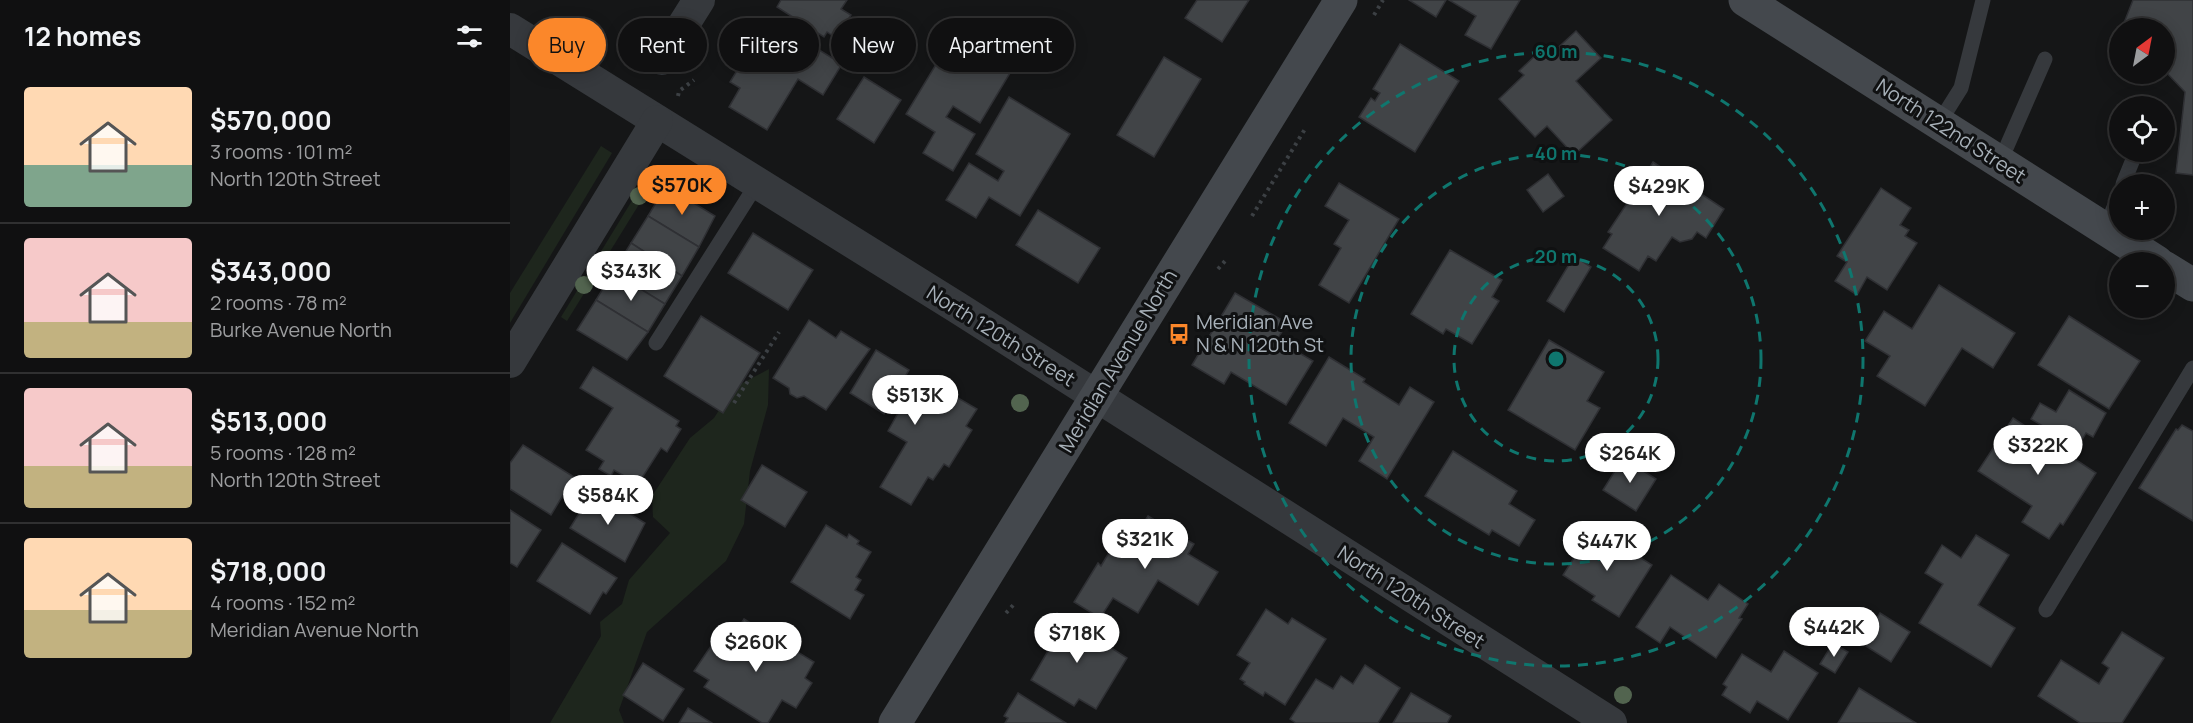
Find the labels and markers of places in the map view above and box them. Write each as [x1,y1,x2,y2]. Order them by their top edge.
pin: $570K [640,165,724,216]
pin: $429K [1617,166,1701,217]
pin: $343K [589,251,673,302]
place label: Meridian Ave N & N 120th St [1196,308,1324,358]
bus stop icon: Meridian Ave N & N 120th St [1167,322,1191,346]
centre of rings [1546,349,1566,369]
pin: $513K [873,375,957,426]
pin: $322K [1996,425,2080,476]
pin: $264K [1588,433,1672,484]
pin: $584K [566,475,650,526]
pin: $321K [1103,519,1187,570]
pin: $447K [1565,521,1649,572]
pin: $442K [1792,607,1876,658]
pin: $718K [1035,613,1119,664]
pin: $260K [714,622,798,673]

